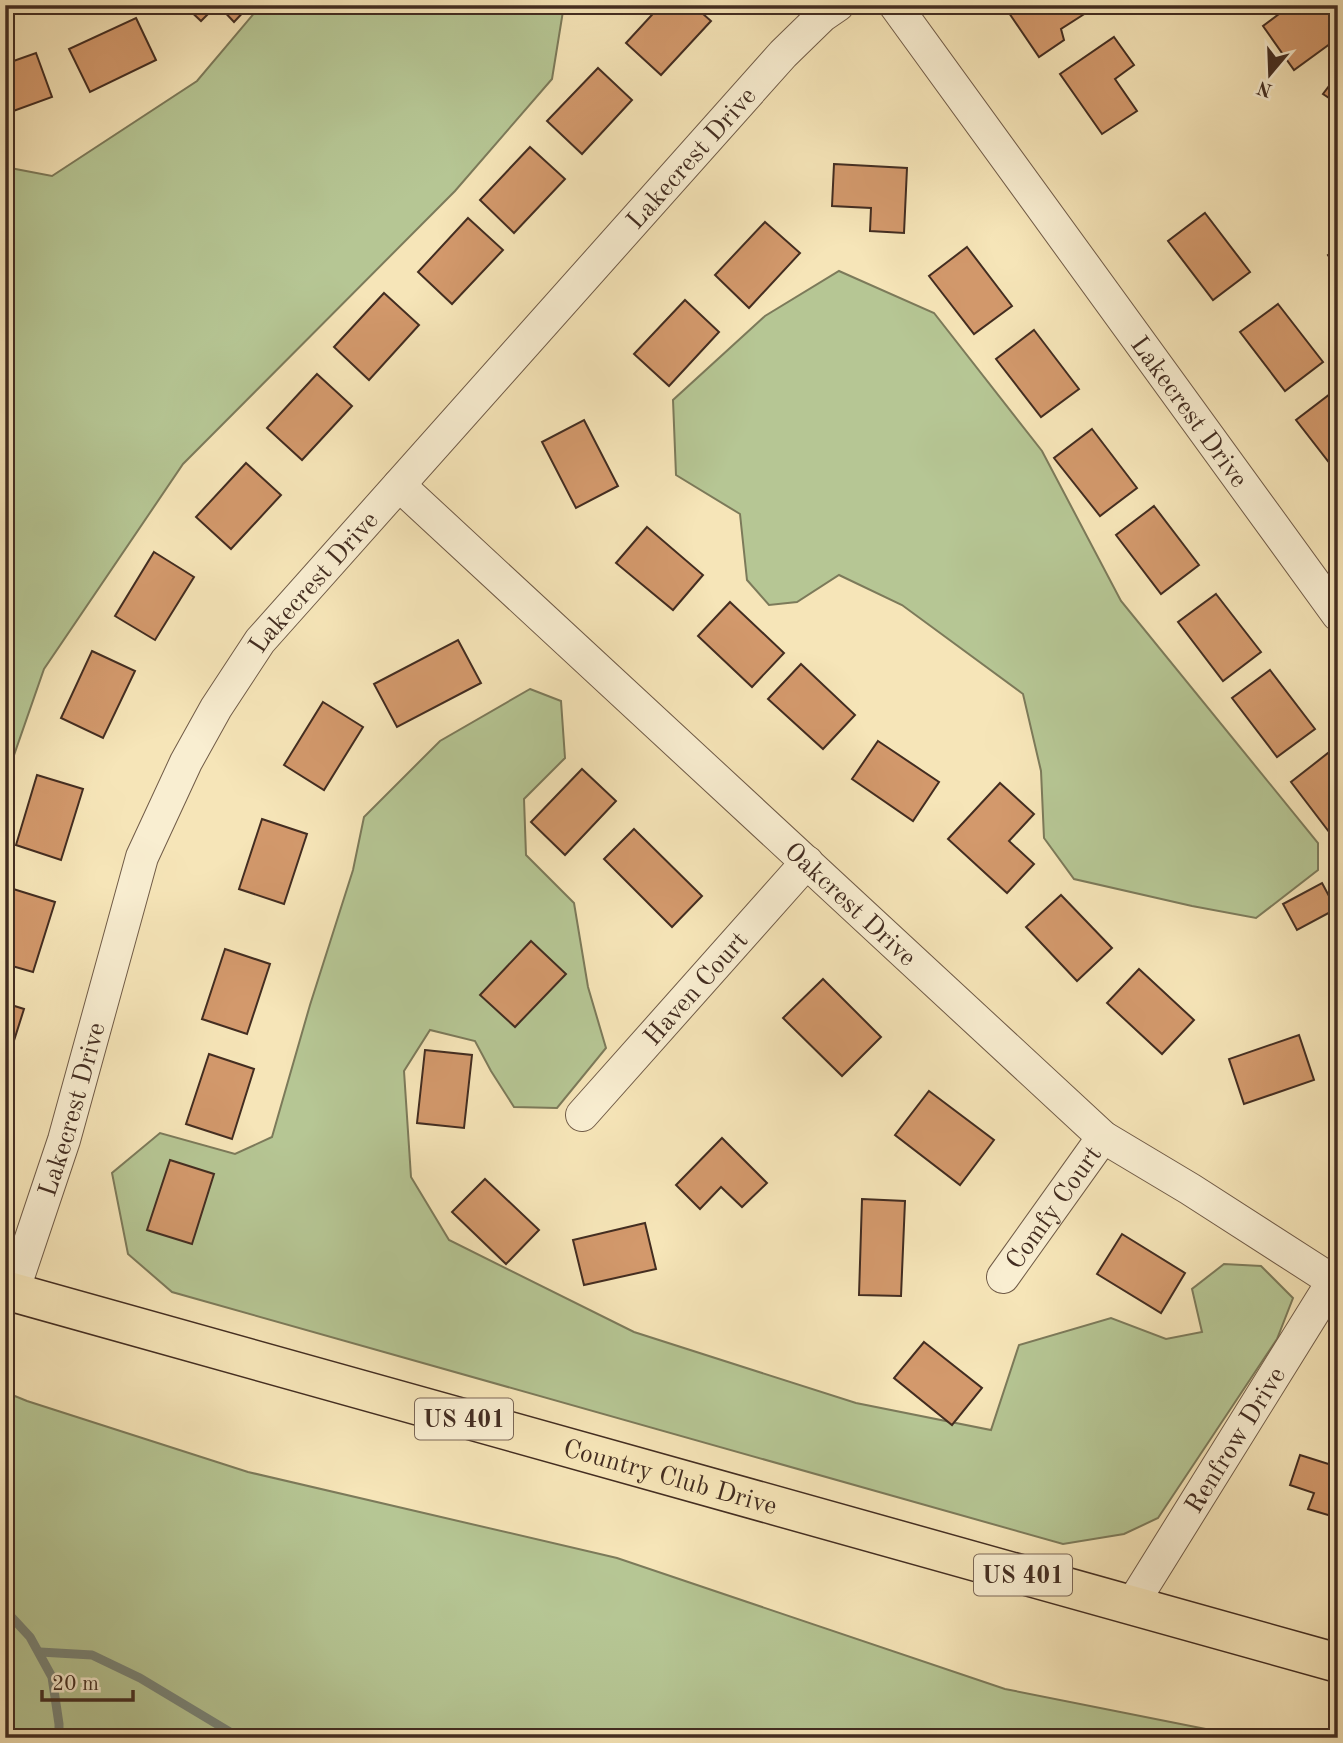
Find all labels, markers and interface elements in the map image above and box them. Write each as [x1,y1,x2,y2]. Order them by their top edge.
north arrow [1234,38,1304,108]
text: N [1255,76,1275,99]
street label: Lakecrest Drive [623,83,762,235]
street label: Lakecrest Drive [1125,332,1252,493]
street label: Lakecrest Drive [245,507,384,658]
street label: Oakcrest Drive [779,838,920,972]
street label: Haven Court [639,927,753,1051]
street label: Lakecrest Drive [35,1020,111,1200]
street label: Comfy Court [1002,1142,1107,1275]
street label: Renfrow Drive [1181,1363,1291,1518]
road number: US 401 [415,1399,513,1440]
street label: Country Club Drive [560,1436,780,1520]
road number: US 401 [974,1554,1072,1596]
scale bar [42,1659,133,1703]
text: 20 m [52,1674,99,1695]

